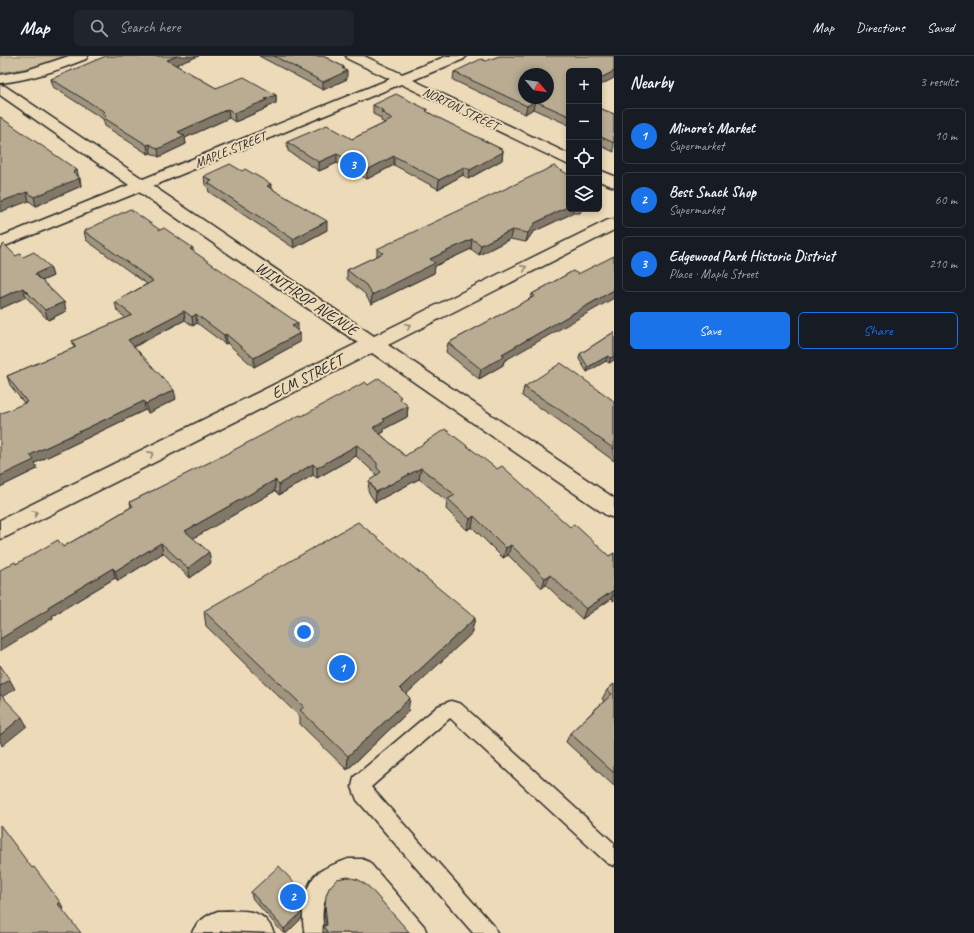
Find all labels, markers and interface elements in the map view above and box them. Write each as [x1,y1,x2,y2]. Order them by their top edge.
search box [74,10,354,46]
text: Map [20,16,50,40]
icon: search [88,17,110,39]
text: Search here [120,18,181,37]
text: Map [813,19,834,36]
text: Directions [856,19,905,36]
text: Saved [927,19,954,36]
north arrow [518,68,554,104]
map controls [566,68,602,212]
button: + [566,68,602,104]
text: Nearby [630,72,673,93]
text: 3 results [920,74,958,90]
street label: NORTON STREET [420,84,504,135]
button: − [566,104,602,140]
text: Minore's Market [669,119,755,138]
street label: MAPLE STREET [192,127,271,171]
text: 1 [641,128,647,144]
text: 10 m [935,128,957,144]
text: Supermarket [669,138,724,154]
button: locate [566,140,602,176]
pin: 3 [340,150,366,180]
button: layers [566,176,602,212]
text: Best Snack Shop [669,183,756,202]
text: 2 [641,192,647,208]
text: 60 m [935,192,957,208]
text: Supermarket [669,202,724,218]
text: Edgewood Park Historic District [669,247,835,266]
text: 3 [641,256,647,272]
text: 210 m [929,256,957,272]
street label: WINTHROP AVENUE [252,257,363,342]
one-way arrow [520,265,528,273]
text: Place · Maple Street [669,266,758,282]
button: Save [630,312,790,349]
button: Share [798,312,958,349]
one-way arrow [404,323,411,331]
street label: ELM STREET [268,348,351,403]
one-way arrow [147,451,154,459]
one-way arrow [31,510,38,517]
your location [294,622,314,642]
pin: 1 [329,653,355,683]
pin: 2 [280,882,306,912]

